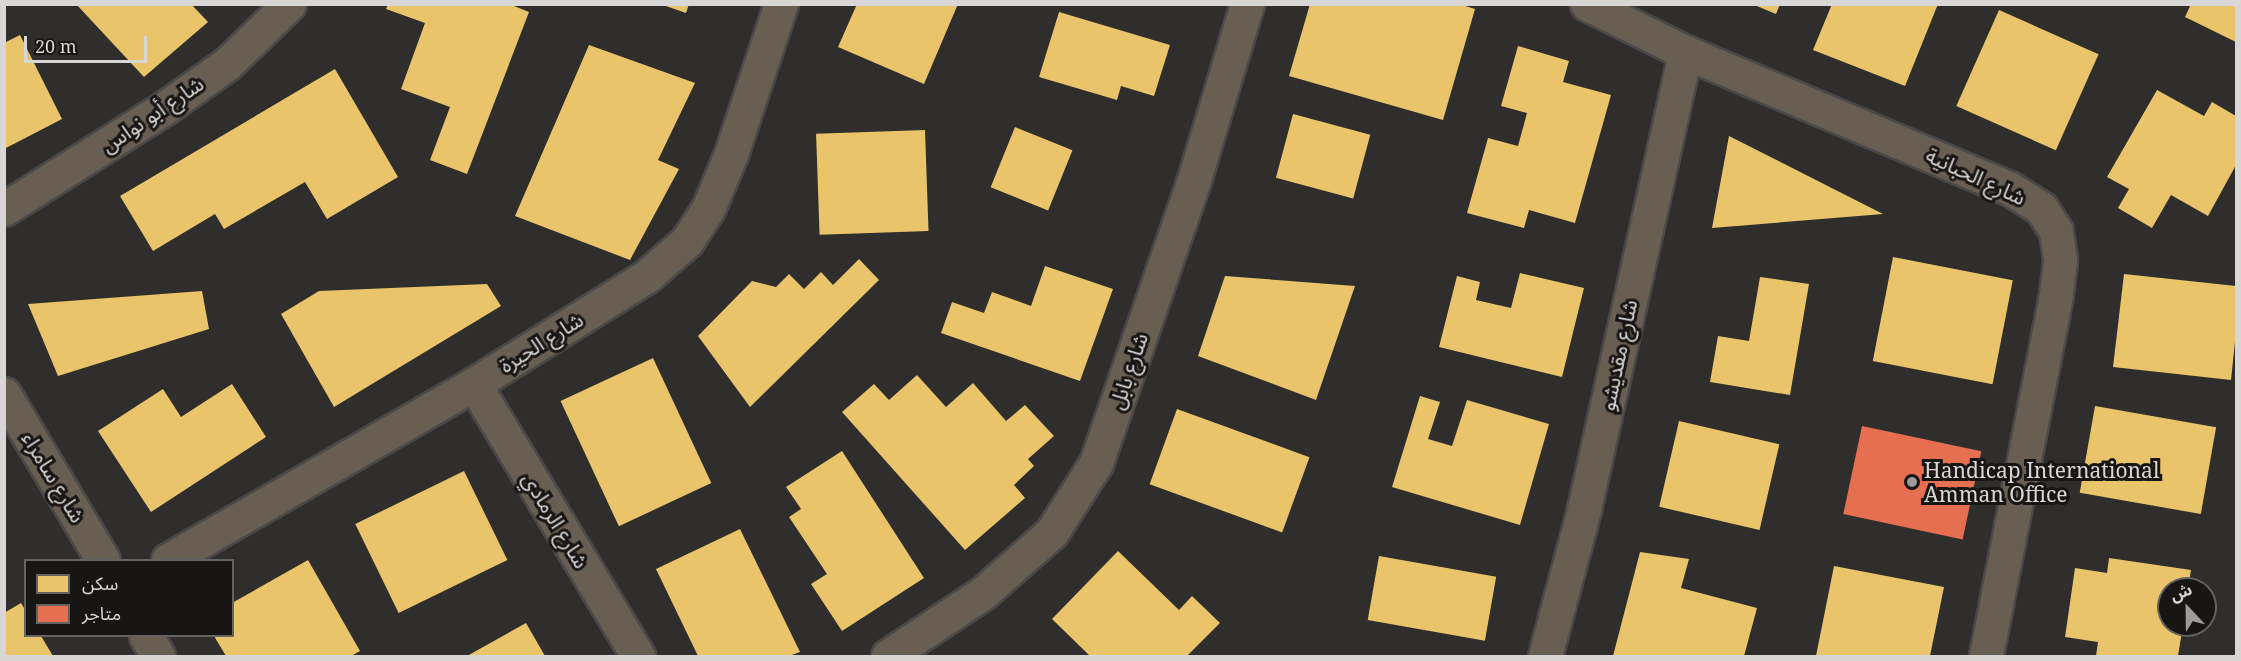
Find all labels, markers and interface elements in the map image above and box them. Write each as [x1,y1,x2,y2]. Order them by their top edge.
scale bar [27,24,150,62]
text: 20 m [35,34,77,58]
street label: شارع أبو نواس [96,70,208,158]
street label: شارع الحبانية [1922,142,2030,210]
street label: شارع مقديشو [1594,297,1642,413]
street label: شارع الحيرة [494,306,588,378]
street label: شارع بابل [1103,329,1153,413]
street label: شارع سامراء [17,427,91,527]
place label: Handicap International Amman Office [1924,457,2159,507]
street label: شارع الرمادي [518,467,594,573]
marker: Handicap International Amman Office [1905,475,1919,489]
legend [24,559,234,637]
text: سكن [82,571,118,595]
north arrow [2157,577,2217,637]
text: ش [2167,578,2195,606]
text: متاجر [82,601,121,625]

